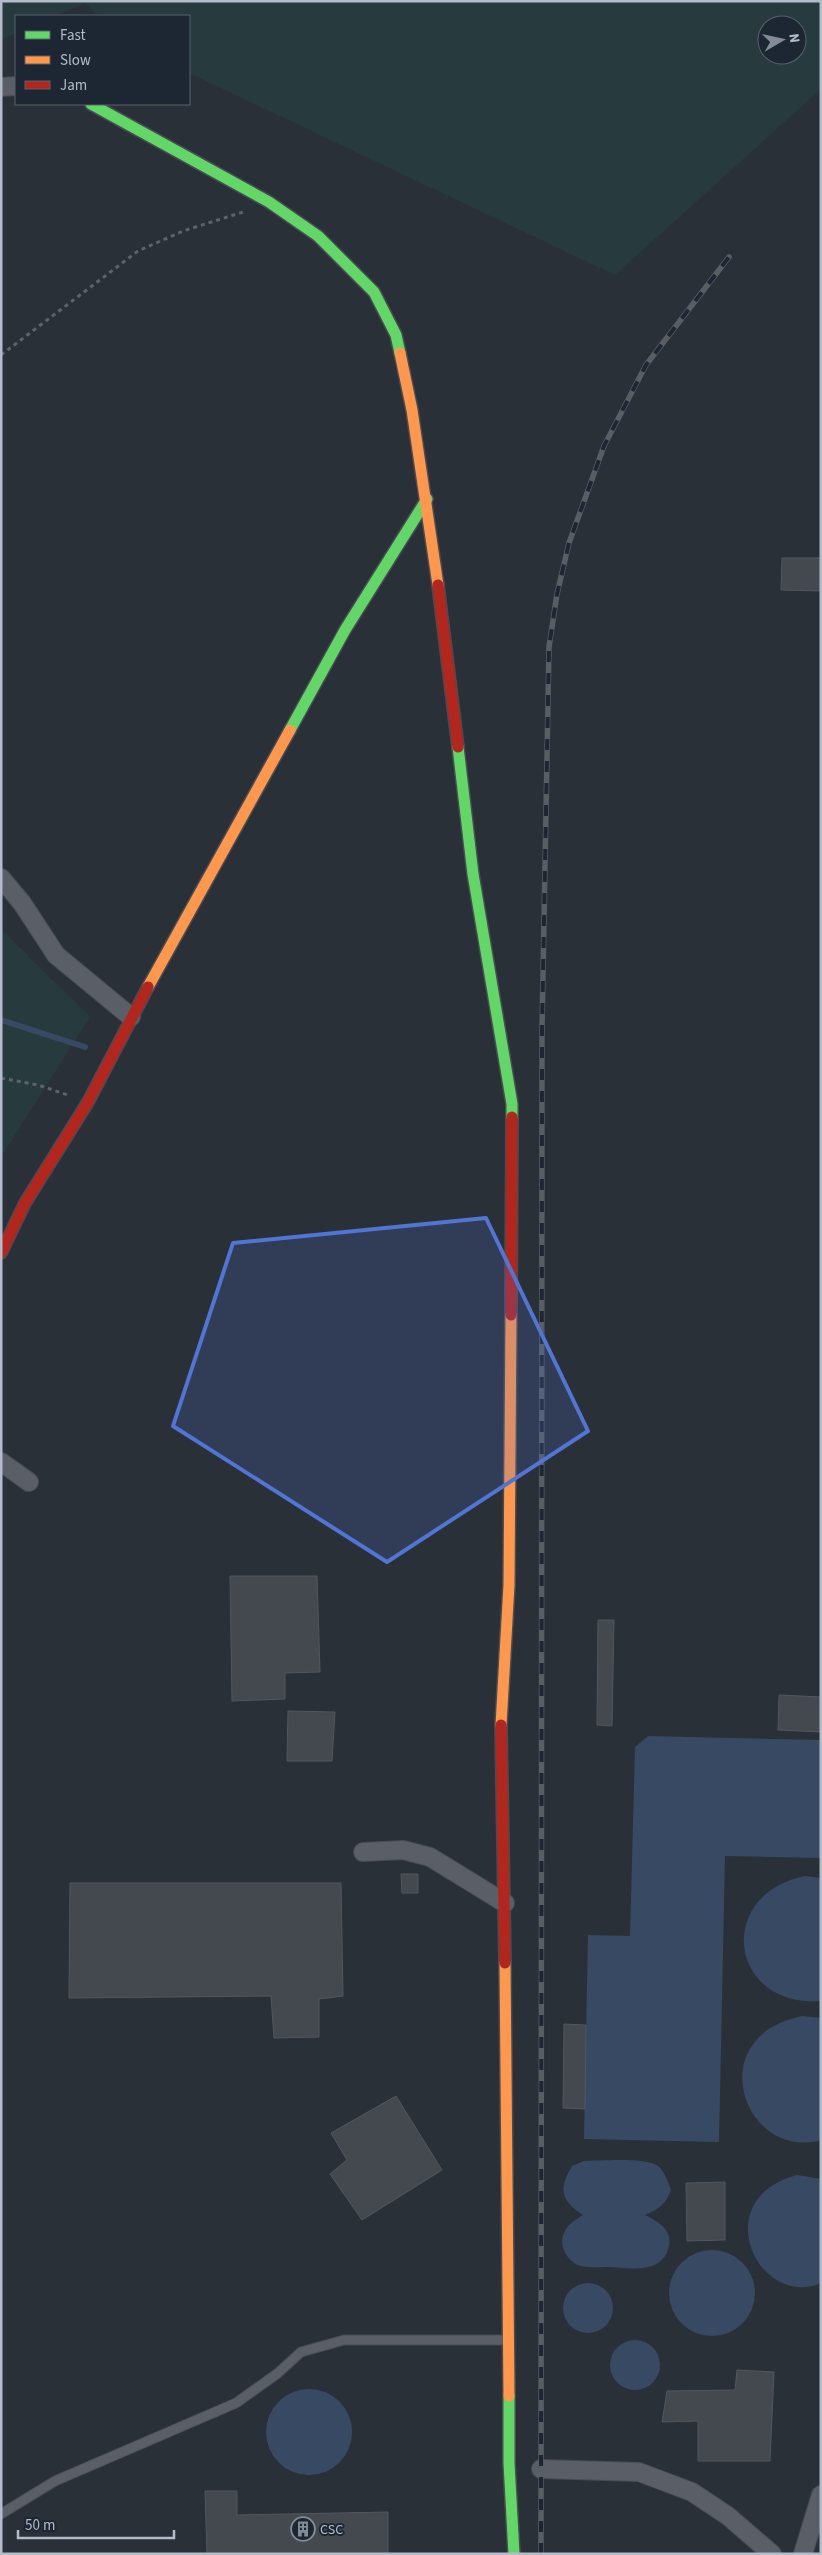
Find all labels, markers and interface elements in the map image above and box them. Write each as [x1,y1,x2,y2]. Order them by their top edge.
legend [15,15,190,105]
north arrow [757,15,807,65]
text: Fast [60,25,86,46]
text: N [783,32,804,44]
text: Slow [60,50,91,71]
text: Jam [60,75,87,96]
scale bar [18,2508,174,2540]
text: 50 m [25,2515,55,2536]
building icon: CSC [290,2516,316,2542]
place label: CSC [320,2520,343,2540]

